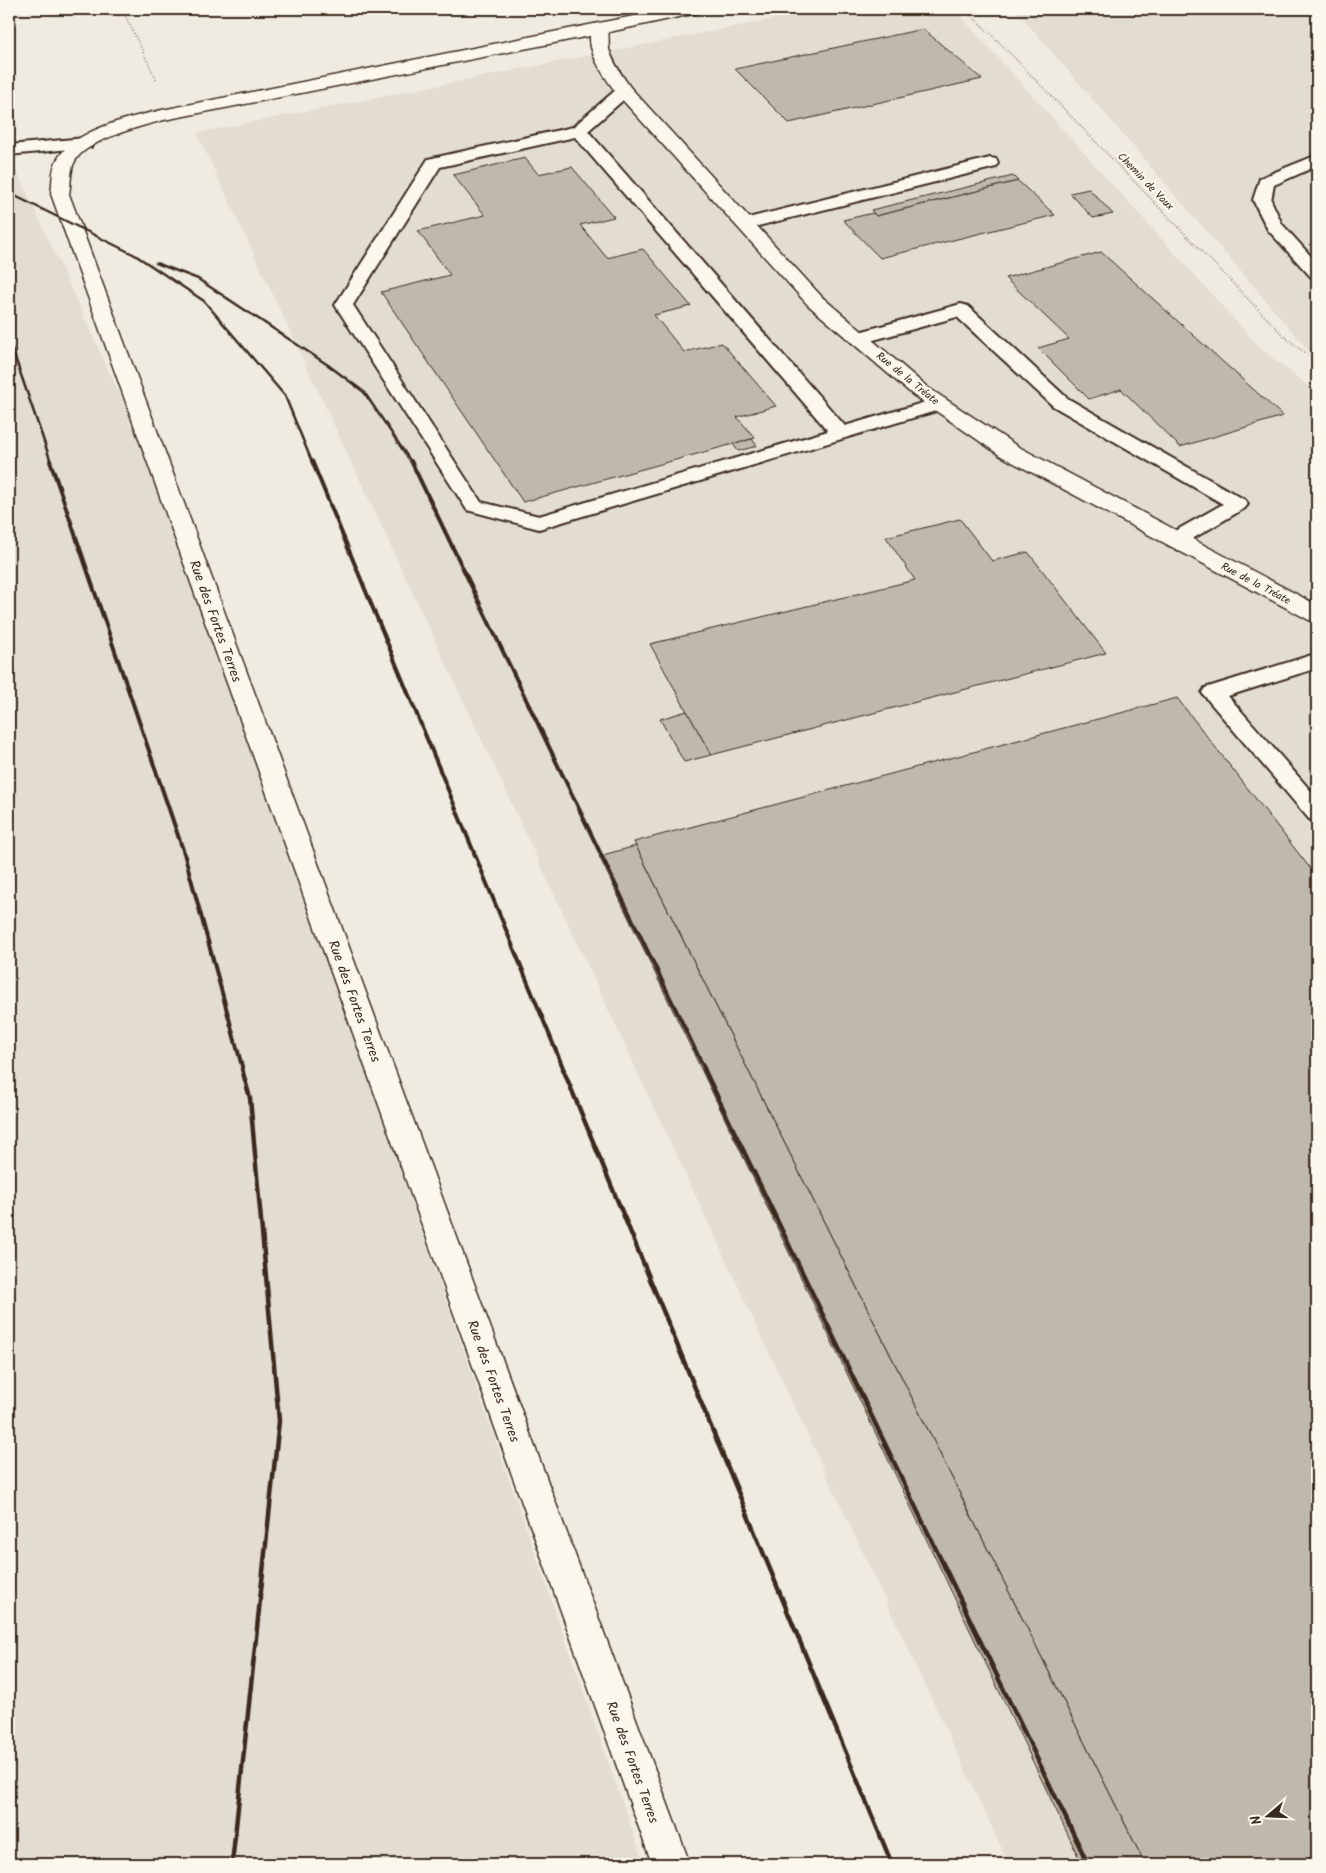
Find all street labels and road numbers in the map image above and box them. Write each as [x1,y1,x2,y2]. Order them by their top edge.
street label: Chemin de Vaux [1113,148,1178,215]
street label: Rue de la Tréate [872,348,943,410]
street label: Rue des Fortes Terres [183,557,247,686]
street label: Rue de la Tréate [1217,558,1294,610]
street label: Rue des Fortes Terres [322,937,386,1066]
street label: Rue des Fortes Terres [461,1317,525,1446]
street label: Rue des Fortes Terres [600,1698,664,1827]

